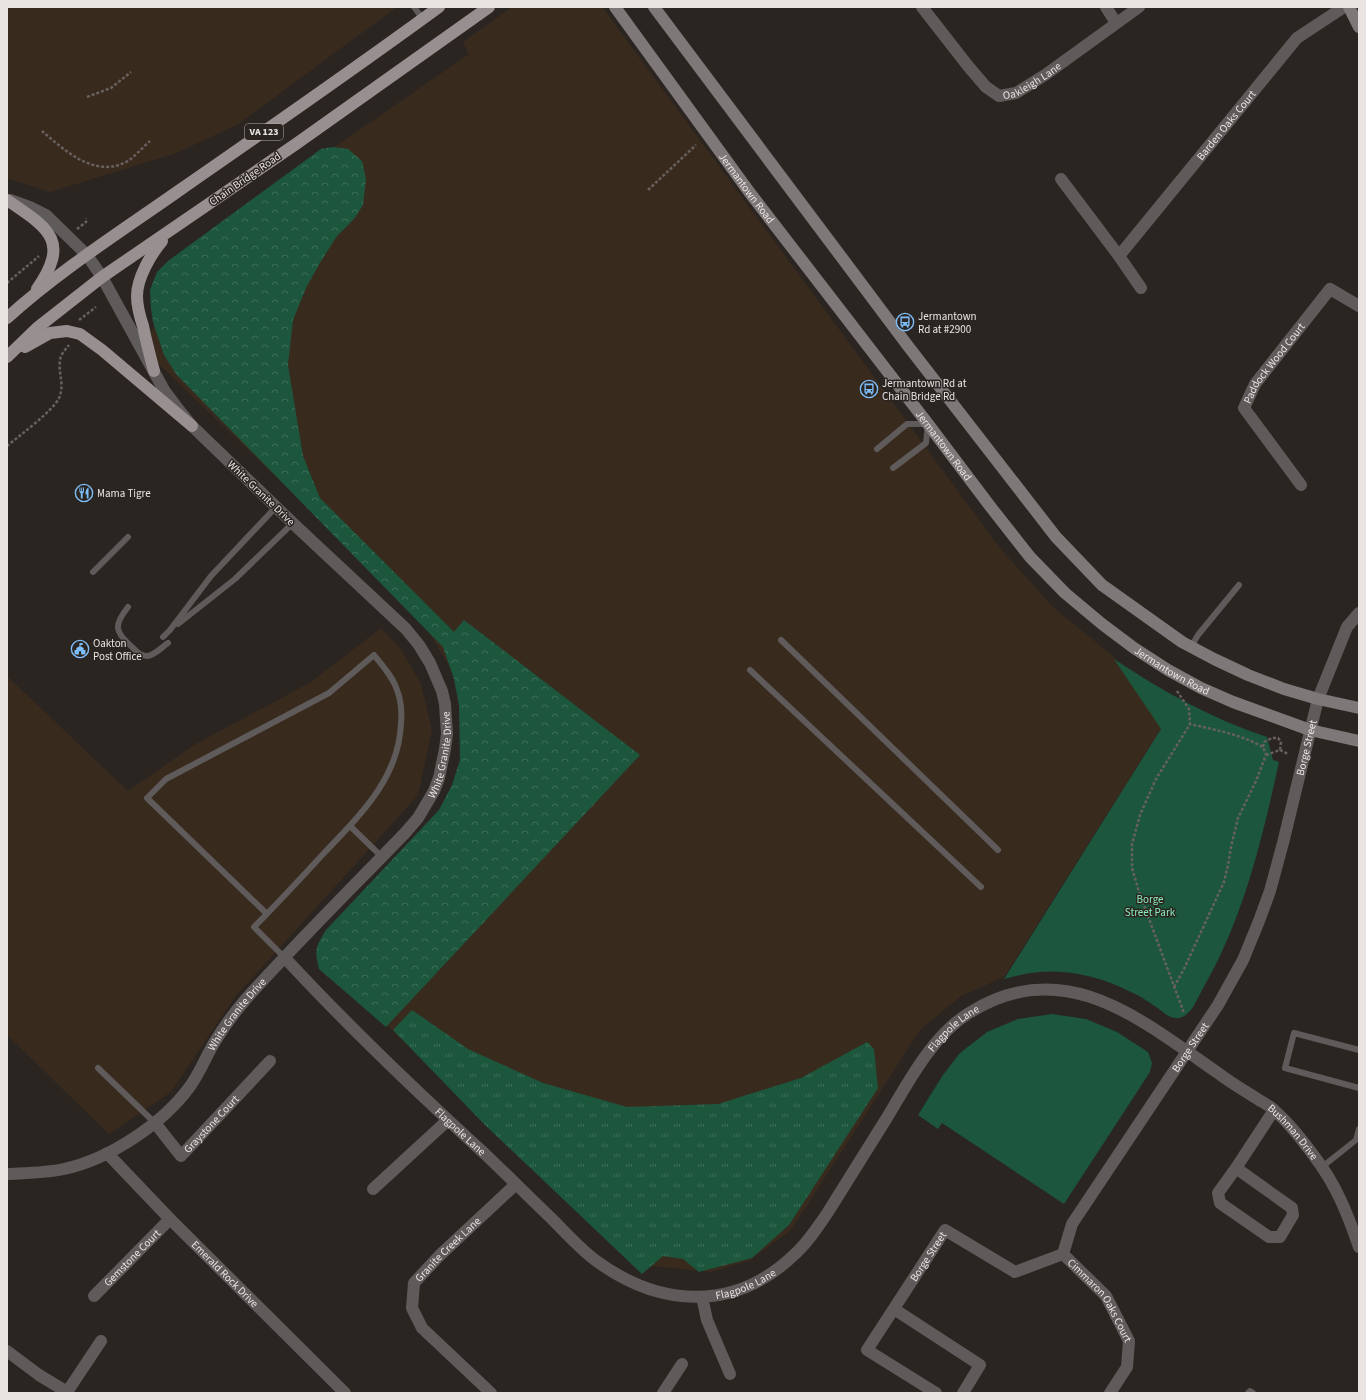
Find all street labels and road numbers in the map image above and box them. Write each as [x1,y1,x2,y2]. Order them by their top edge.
street label: Oakleigh Lane [1002,58,1064,103]
street label: Barden Oaks Court [1193,87,1259,163]
road number: VA 123 [245,124,283,140]
street label: Chain Bridge Road [206,149,284,209]
street label: Jermantown Road [716,150,778,226]
street label: Paddock Wood Court [1240,319,1308,406]
street label: Jermantown Road [912,407,975,483]
street label: White Granite Drive [224,457,298,529]
street label: Jermantown Road [1132,643,1212,698]
street label: White Granite Drive [424,710,455,801]
street label: Borge Street [1292,718,1320,777]
street label: White Granite Drive [204,974,270,1053]
street label: Flagpole Lane [924,1001,982,1055]
street label: Borge Street [1168,1019,1212,1075]
street label: Graystone Court [180,1091,242,1156]
street label: Bushman Drive [1265,1100,1322,1163]
street label: Flagpole Lane [432,1104,490,1159]
street label: Granite Creek Lane [411,1213,484,1285]
street label: Gemstone Court [100,1225,164,1289]
street label: Borge Street [906,1228,950,1284]
street label: Emerald Rock Drive [188,1237,262,1311]
street label: Cimmaron Oaks Court [1064,1255,1136,1345]
street label: Flagpole Lane [714,1265,779,1303]

